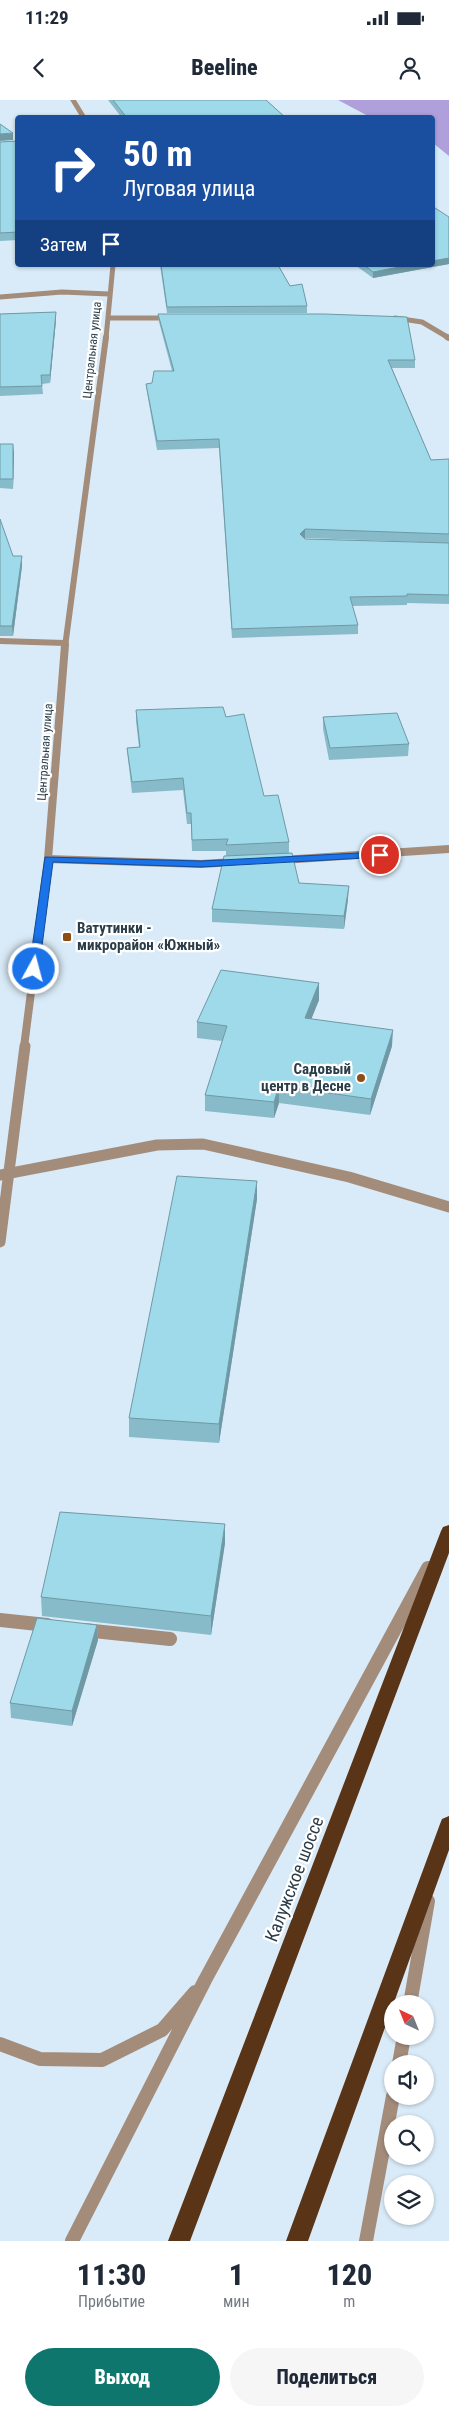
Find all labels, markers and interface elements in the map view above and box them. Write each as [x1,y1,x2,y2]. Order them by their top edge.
text: 11:29 [25,6,69,29]
icon: back [25,54,53,82]
icon: person [396,54,424,82]
text: Beeline [191,55,258,80]
text: 50 m [123,134,192,175]
icon: right [40,135,105,200]
text: Луговая улица [123,176,255,201]
icon: arrive [97,230,125,258]
text: Затем [40,233,87,256]
street label: Центральная улица [80,301,104,399]
street label: Центральная улица [35,703,55,801]
pin [359,834,401,876]
icon: arrive [366,841,394,869]
place label: Ватутинки - микрорайон «Южный» [77,919,220,954]
marker: Ватутинки - микрорайон «Южный» [61,931,73,943]
position arrow [7,942,59,994]
place label: Садовый центр в Десне [261,1060,351,1095]
marker: Садовый центр в Десне [355,1072,367,1084]
street label: Калужское шоссе [260,1813,328,1945]
north arrow [384,1995,434,2045]
map controls [384,1995,434,2225]
button: sound [384,2055,434,2105]
button: search [384,2115,434,2165]
button: layers [384,2175,434,2225]
text: 11:30 [77,2257,146,2292]
text: 1 [229,2257,244,2292]
text: 120 [326,2257,372,2292]
text: Прибытие [78,2292,145,2311]
text: мин [223,2292,250,2311]
text: m [343,2292,355,2311]
button: Выход [25,2348,220,2406]
button: Поделиться [230,2348,424,2406]

